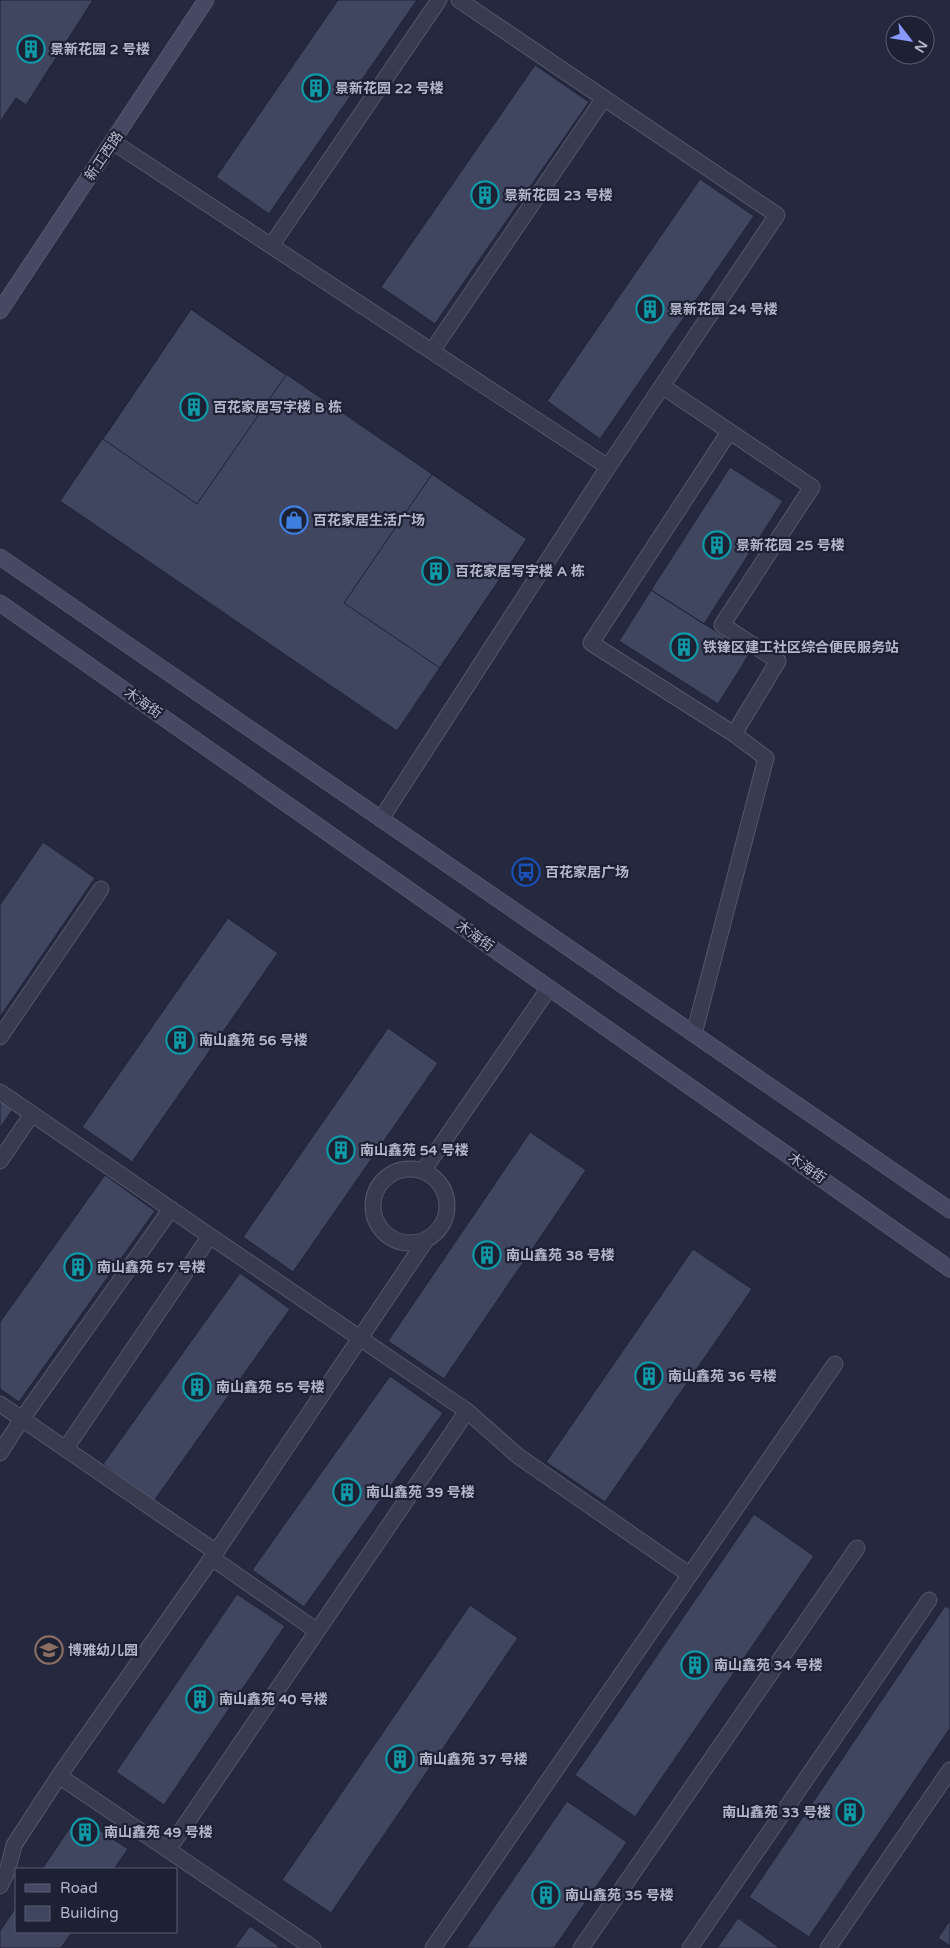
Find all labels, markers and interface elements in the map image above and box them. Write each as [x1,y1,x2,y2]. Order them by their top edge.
north arrow [885,15,935,65]
building icon: 景新花园 2 号楼 [16,34,46,64]
text: N [911,37,931,56]
place label: 景新花园 2 号楼 [50,41,150,58]
building icon: 景新花园 22 号楼 [301,73,331,103]
place label: 景新花园 22 号楼 [335,80,444,97]
street label: 新工西路 [81,128,127,184]
building icon: 景新花园 23 号楼 [470,180,500,210]
place label: 景新花园 23 号楼 [504,187,613,204]
building icon: 景新花园 24 号楼 [635,294,665,324]
place label: 景新花园 24 号楼 [669,301,778,318]
building icon: 百花家居写字楼 B 栋 [179,392,209,422]
place label: 百花家居写字楼 B 栋 [213,399,342,416]
shop icon: 百花家居生活广场 [279,505,309,535]
place label: 百花家居生活广场 [313,512,425,529]
building icon: 景新花园 25 号楼 [702,530,732,560]
place label: 景新花园 25 号楼 [736,537,845,554]
building icon: 百花家居写字楼 A 栋 [421,556,451,586]
place label: 百花家居写字楼 A 栋 [455,563,585,580]
building icon: 铁锋区建工社区综合便民服务站 [669,632,699,662]
place label: 铁锋区建工社区综合便民服务站 [703,639,899,656]
street label: 木海街 [121,684,165,722]
bus stop icon: 百花家居广场 [511,857,541,887]
place label: 百花家居广场 [545,864,629,881]
street label: 木海街 [453,917,497,955]
building icon: 南山鑫苑 56 号楼 [165,1025,195,1055]
place label: 南山鑫苑 56 号楼 [199,1032,308,1049]
building icon: 南山鑫苑 54 号楼 [326,1135,356,1165]
place label: 南山鑫苑 54 号楼 [360,1142,469,1159]
street label: 木海街 [785,1149,829,1187]
building icon: 南山鑫苑 38 号楼 [472,1240,502,1270]
place label: 南山鑫苑 38 号楼 [506,1247,615,1264]
building icon: 南山鑫苑 57 号楼 [63,1252,93,1282]
place label: 南山鑫苑 57 号楼 [97,1259,206,1276]
building icon: 南山鑫苑 36 号楼 [634,1361,664,1391]
place label: 南山鑫苑 36 号楼 [668,1368,777,1385]
building icon: 南山鑫苑 55 号楼 [182,1372,212,1402]
place label: 南山鑫苑 55 号楼 [216,1379,325,1396]
building icon: 南山鑫苑 39 号楼 [332,1477,362,1507]
place label: 南山鑫苑 39 号楼 [366,1484,475,1501]
school or university icon: 博雅幼儿园 [34,1635,64,1665]
place label: 博雅幼儿园 [68,1642,138,1659]
building icon: 南山鑫苑 34 号楼 [680,1650,710,1680]
place label: 南山鑫苑 34 号楼 [714,1657,823,1674]
building icon: 南山鑫苑 40 号楼 [185,1684,215,1714]
place label: 南山鑫苑 40 号楼 [219,1691,328,1708]
building icon: 南山鑫苑 37 号楼 [385,1744,415,1774]
place label: 南山鑫苑 37 号楼 [419,1751,528,1768]
building icon: 南山鑫苑 33 号楼 [835,1797,865,1827]
place label: 南山鑫苑 33 号楼 [722,1804,831,1821]
building icon: 南山鑫苑 49 号楼 [70,1817,100,1847]
place label: 南山鑫苑 49 号楼 [104,1824,213,1841]
legend [15,1868,178,1933]
text: Road [60,1879,98,1897]
building icon: 南山鑫苑 35 号楼 [531,1880,561,1910]
place label: 南山鑫苑 35 号楼 [565,1887,674,1904]
text: Building [60,1904,119,1922]

